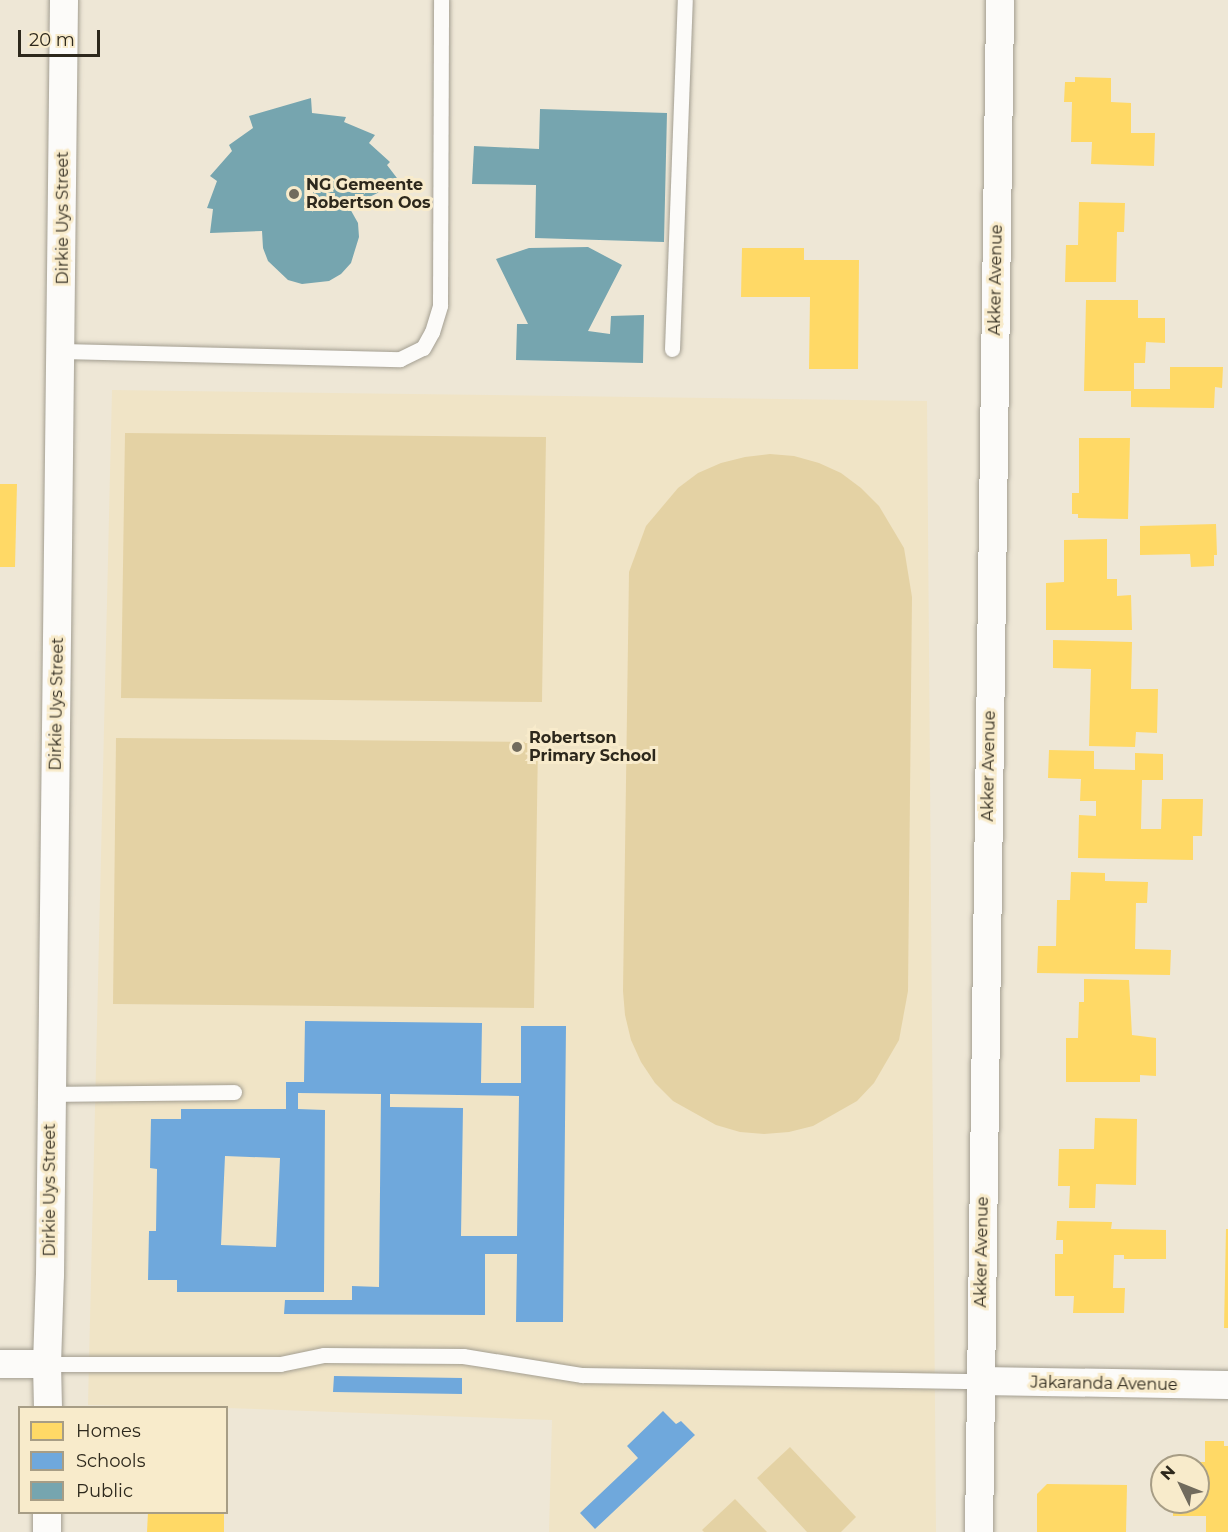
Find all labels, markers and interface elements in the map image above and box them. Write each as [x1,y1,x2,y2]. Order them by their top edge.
scale bar [21,18,104,56]
text: 20 m [29,29,75,51]
street label: Dirkie Uys Street [53,151,73,285]
place label: NG Gemeente Robertson Oos [306,175,431,213]
marker: NG Gemeente Robertson Oos [287,187,301,201]
street label: Akker Avenue [985,224,1007,336]
street label: Dirkie Uys Street [46,637,68,771]
street label: Akker Avenue [978,710,1000,822]
place label: Robertson Primary School [529,728,656,766]
marker: Robertson Primary School [510,740,524,754]
street label: Dirkie Uys Street [40,1123,60,1257]
street label: Akker Avenue [971,1196,993,1308]
street label: Jakaranda Avenue [1030,1373,1178,1395]
legend [18,1406,228,1514]
text: Homes [76,1420,141,1442]
text: Schools [76,1450,145,1472]
north arrow [1150,1454,1210,1514]
text: N [1157,1462,1179,1484]
text: Public [76,1480,133,1502]

